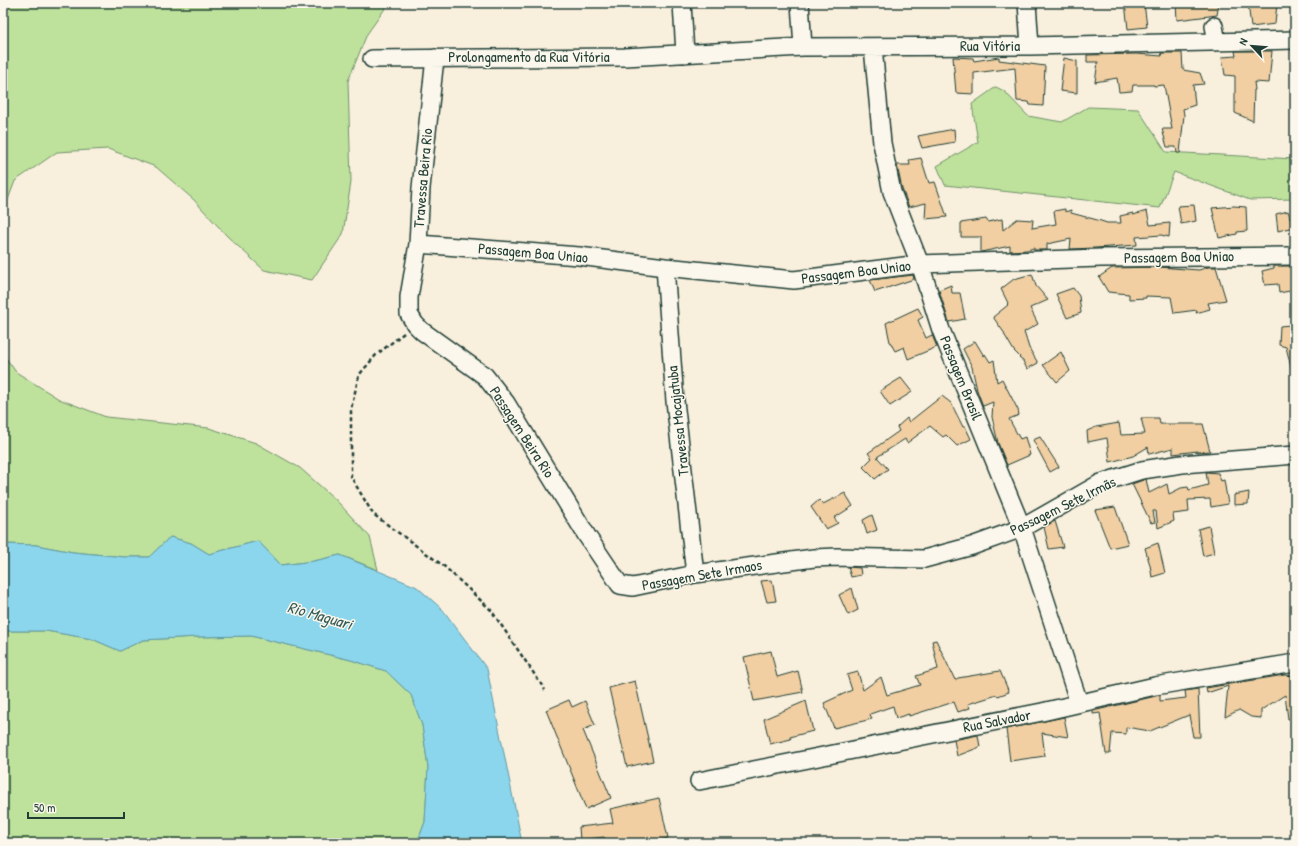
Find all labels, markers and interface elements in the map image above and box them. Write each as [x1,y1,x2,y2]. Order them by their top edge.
north arrow [1232,26,1272,66]
street label: Rua Vitória [960,35,1020,56]
text: N [1235,36,1251,47]
street label: Prolongamento da Rua Vitória [448,46,610,67]
street label: Travessa Beira Rio [408,127,437,229]
street label: Passagem Boa Uniao [477,237,589,268]
street label: Passagem Boa Uniao [1124,245,1234,268]
street label: Passagem Boa Uniao [800,254,912,289]
street label: Passagem Brasil [935,333,988,423]
street label: Travessa Mocajatuba [661,365,694,477]
street label: Passagem Beira Rio [485,382,560,482]
street label: Passagem Sete Irmãs [1006,471,1119,540]
street label: Passagem Sete Irmaos [640,554,764,595]
water label: Rio Maguari [285,595,356,635]
street label: Rua Salvador [961,704,1033,737]
scale bar [28,794,124,820]
text: 50 m [34,799,55,816]

